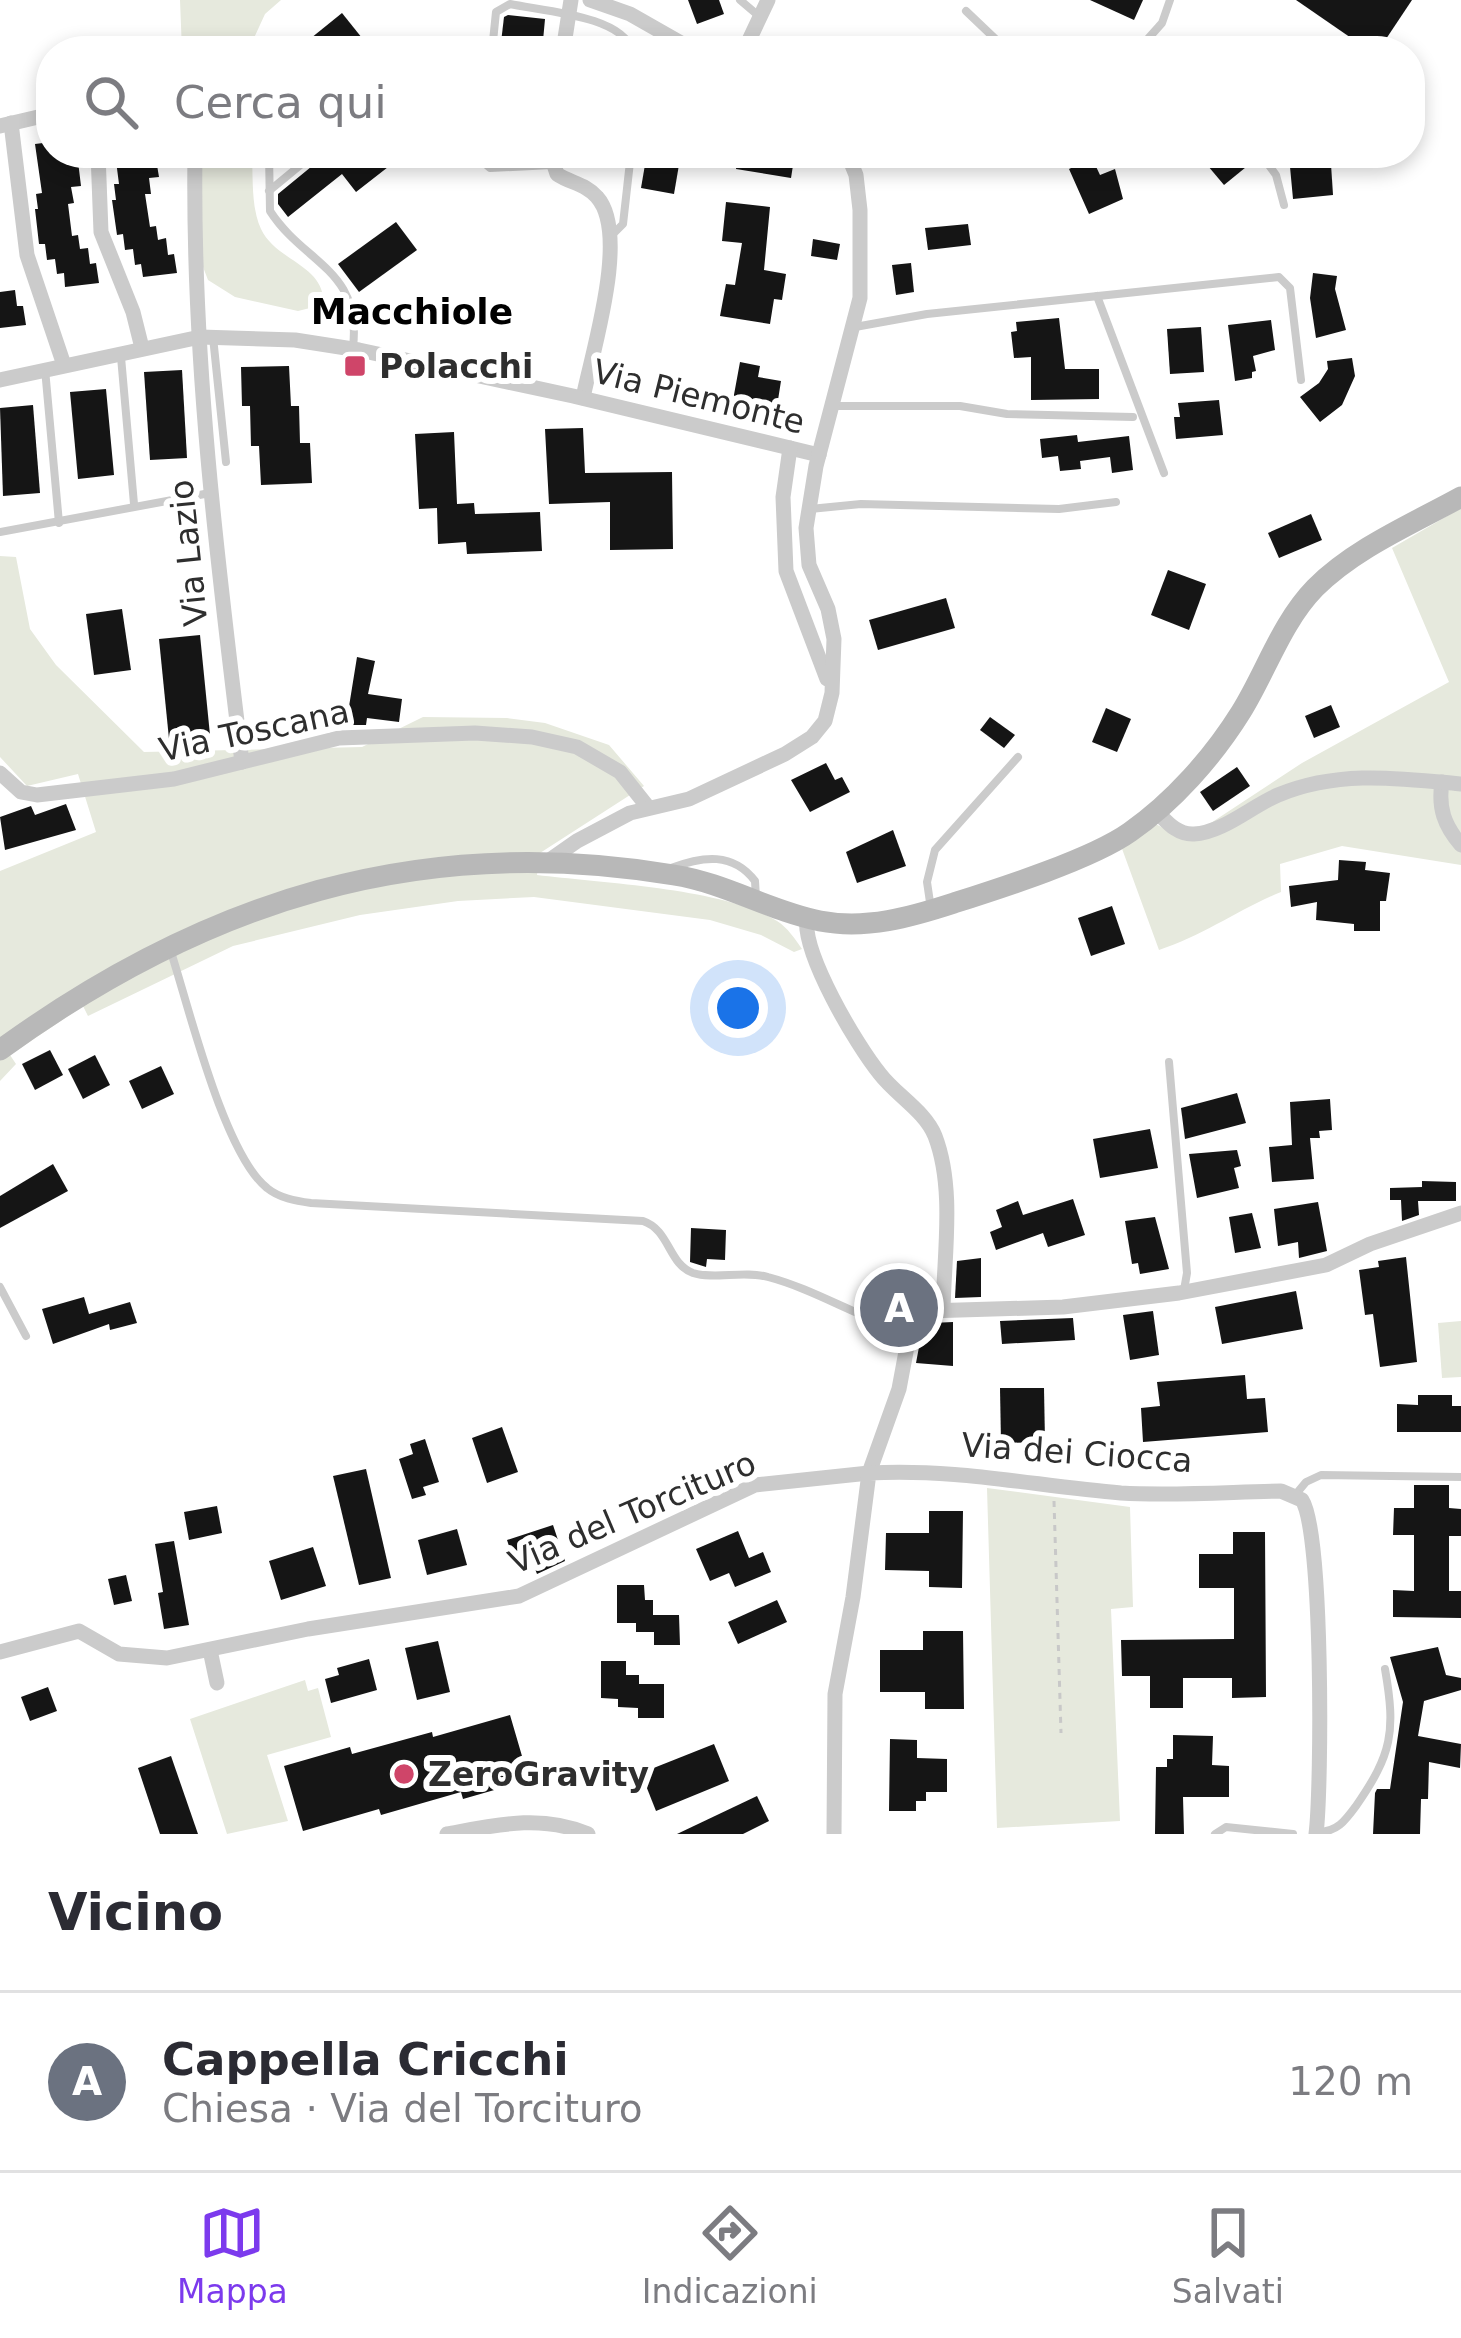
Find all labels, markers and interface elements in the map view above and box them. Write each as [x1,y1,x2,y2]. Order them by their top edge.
search box [36,36,1425,168]
icon: search [78,69,144,135]
text: Cerca qui [174,76,387,129]
district label: Macchiole [311,291,513,332]
place label: Polacchi [379,347,533,386]
street label: Via Piemonte [589,351,809,442]
marker: Polacchi [342,353,368,379]
street label: Via Lazio [161,478,216,628]
street label: Via Toscana [156,691,353,770]
your location [708,978,768,1038]
pin: A [860,1263,938,1353]
street label: Via dei Ciocca [960,1425,1194,1480]
street label: Via del Torcituro [503,1443,762,1582]
place label: ZeroGravity [428,1755,649,1794]
marker: ZeroGravity [391,1761,417,1787]
text: Vicino [48,1883,223,1942]
text: Cappella Cricchi [162,2033,569,2086]
text: A [72,2059,102,2104]
text: 120 m [1288,2059,1413,2104]
text: Chiesa · Via del Torcituro [162,2086,643,2131]
tab: Mappa [177,2200,288,2311]
tab: Indicazioni [642,2200,818,2311]
tab: Salvati [1172,2200,1284,2311]

